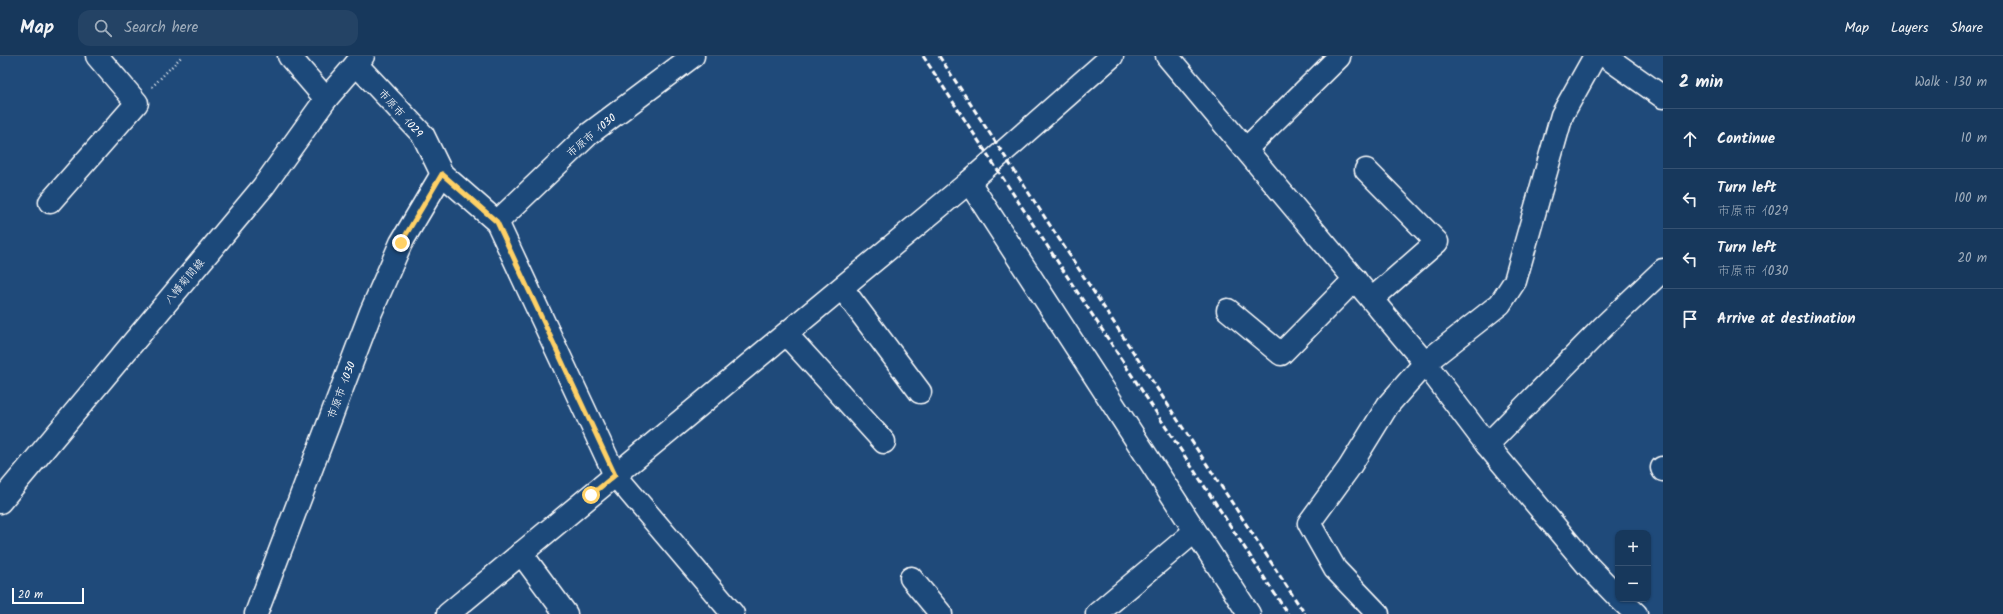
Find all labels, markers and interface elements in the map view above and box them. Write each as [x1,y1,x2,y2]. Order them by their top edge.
search box [78,10,358,46]
text: Map [20,13,54,43]
text: Search here [124,16,198,40]
icon: search [92,17,114,39]
text: Map [1845,17,1869,39]
text: Layers [1891,17,1929,39]
text: Share [1951,17,1983,39]
text: 2 min [1679,69,1723,96]
text: Walk · 130 m [1914,72,1987,93]
street label: 市原市 ｲ029 [373,85,427,143]
street label: 市原市 ｲ030 [563,109,621,162]
text: Continue [1717,127,1775,151]
icon: ahead [1679,128,1701,150]
text: 10 m [1961,128,1987,149]
text: Turn left [1717,176,1777,200]
icon: left [1679,188,1701,210]
text: 100 m [1954,188,1987,209]
text: 市原市 ｲ029 [1717,201,1788,222]
route end [392,234,410,252]
text: Turn left [1717,236,1777,260]
icon: left [1679,248,1701,270]
text: 20 m [1957,248,1987,269]
street label: 八幡菊間線 [160,255,209,308]
text: 市原市 ｲ030 [1717,261,1788,282]
text: Arrive at destination [1717,307,1856,331]
icon: arrive [1679,308,1701,330]
street label: 市原市 ｲ030 [323,359,361,422]
route start [582,486,600,504]
map controls [1615,530,1651,602]
button: + [1615,530,1651,566]
button: − [1615,566,1651,602]
scale bar [12,586,84,605]
text: 20 m [18,586,43,604]

